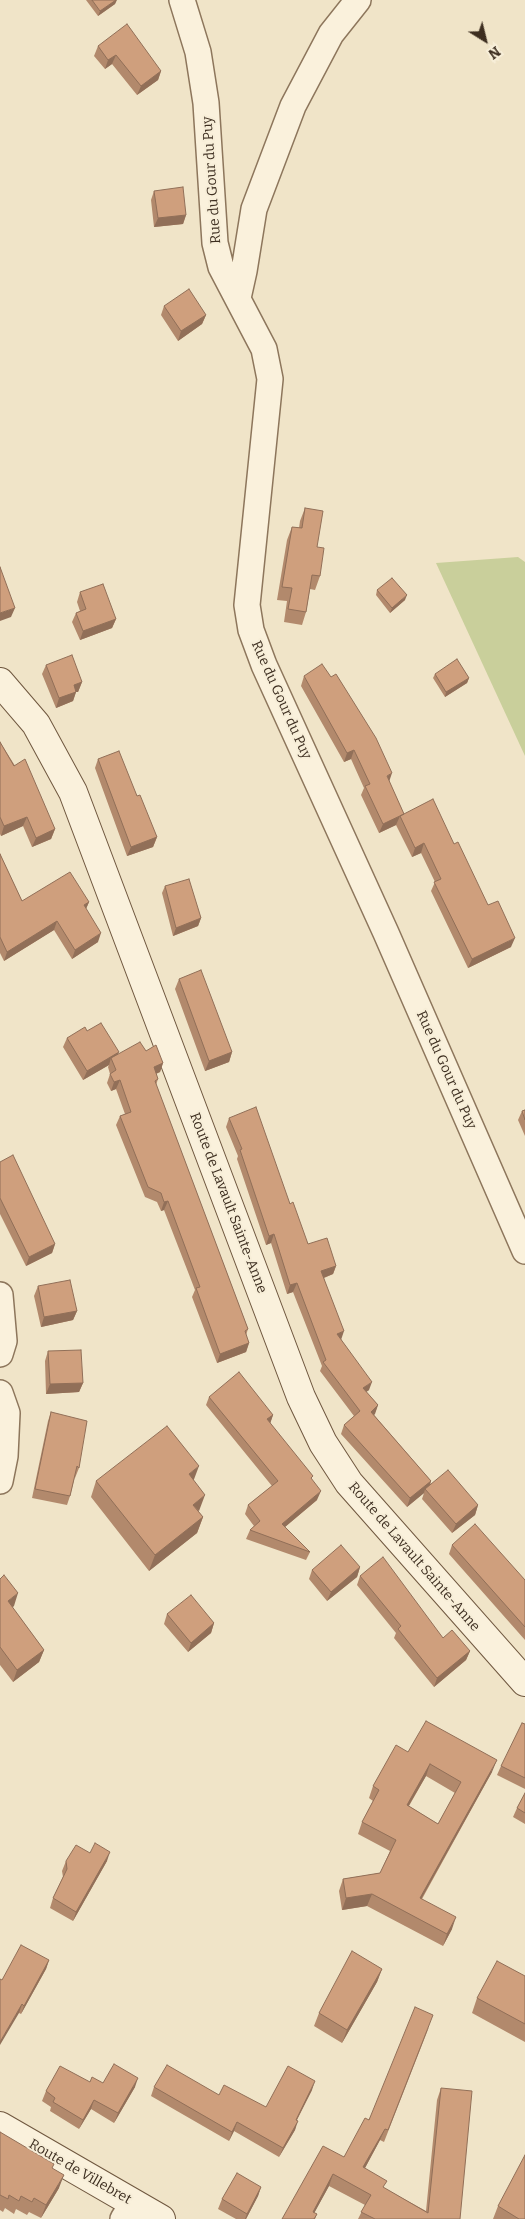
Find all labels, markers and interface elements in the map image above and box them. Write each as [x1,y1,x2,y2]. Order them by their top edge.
north arrow [460,15,510,65]
text: N [485,42,503,63]
street label: Rue du Gour du Puy [199,116,225,244]
street label: Rue du Gour du Puy [247,638,315,762]
street label: Rue du Gour du Puy [412,1008,480,1132]
street label: Route de Lavault Sainte-Anne [186,1110,270,1296]
street label: Route de Lavault Sainte-Anne [345,1479,483,1635]
street label: Route de Villebret [26,2136,134,2208]

